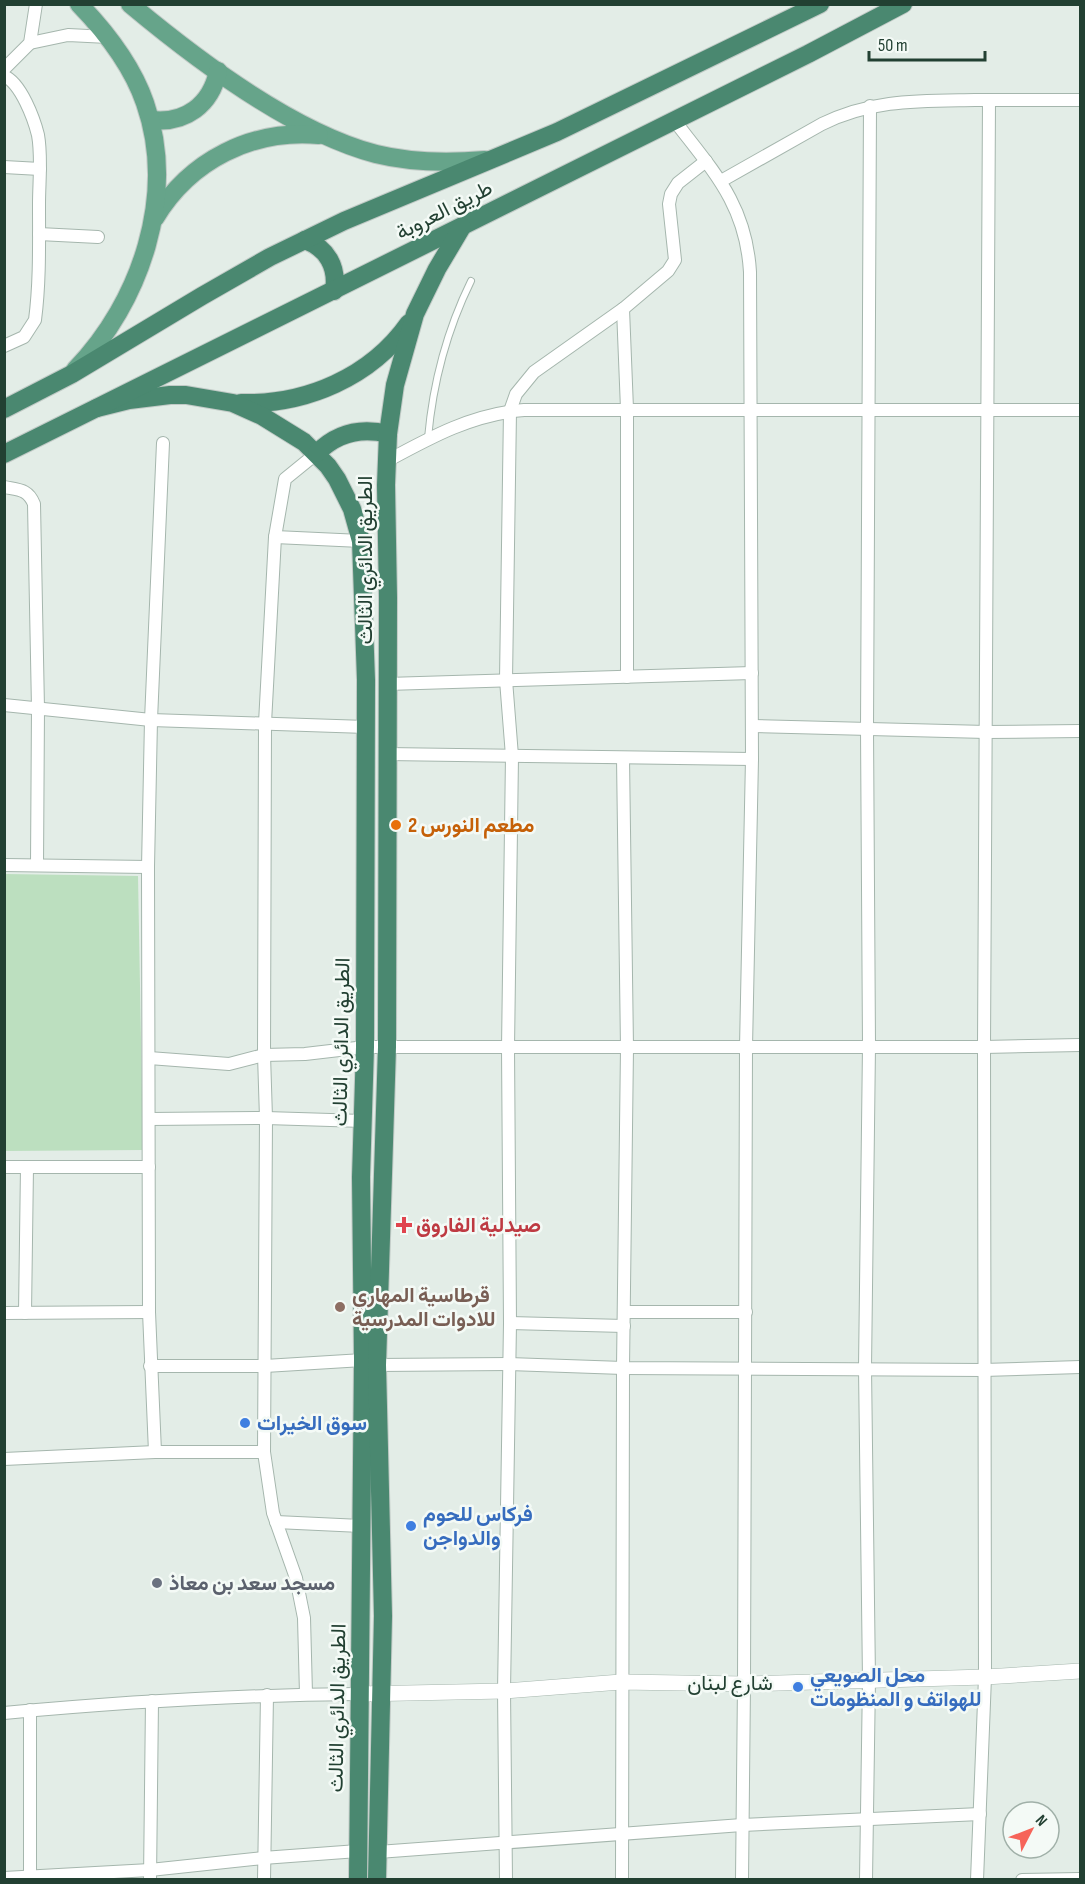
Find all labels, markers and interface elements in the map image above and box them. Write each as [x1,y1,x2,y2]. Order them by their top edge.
scale bar [869,24,984,62]
text: 50 m [878,35,908,56]
street label: طريق العروبة [392,175,497,245]
street label: الطريق الدائري الثالث [353,476,382,644]
place label: مطعم النورس 2 [408,813,534,839]
marker: مطعم النورس 2 [389,818,403,832]
street label: الطريق الدائري الثالث [328,957,359,1127]
place label: صيدلية الفاروق [416,1213,541,1238]
marker: صيدلية الفاروق [397,1218,411,1232]
place label: قرطاسية المهاري للادوات المدرسية [352,1283,496,1332]
marker: قرطاسية المهاري للادوات المدرسية [333,1300,347,1314]
place label: سوق الخيرات [257,1411,367,1436]
marker: سوق الخيرات [238,1416,252,1430]
place label: فركاس للحوم والدواجن [423,1502,533,1551]
marker: فركاس للحوم والدواجن [404,1519,418,1533]
place label: مسجد سعد بن معاذ [169,1571,335,1596]
marker: مسجد سعد بن معاذ [150,1576,164,1590]
street label: الطريق الدائري الثالث [324,1623,355,1793]
place label: محل الصويعي للهواتف و المنظومات [810,1663,982,1712]
street label: شارع لبنان [687,1671,773,1697]
marker: محل الصويعي للهواتف و المنظومات [791,1680,805,1694]
north arrow [1001,1800,1061,1860]
text: N [1031,1811,1051,1830]

